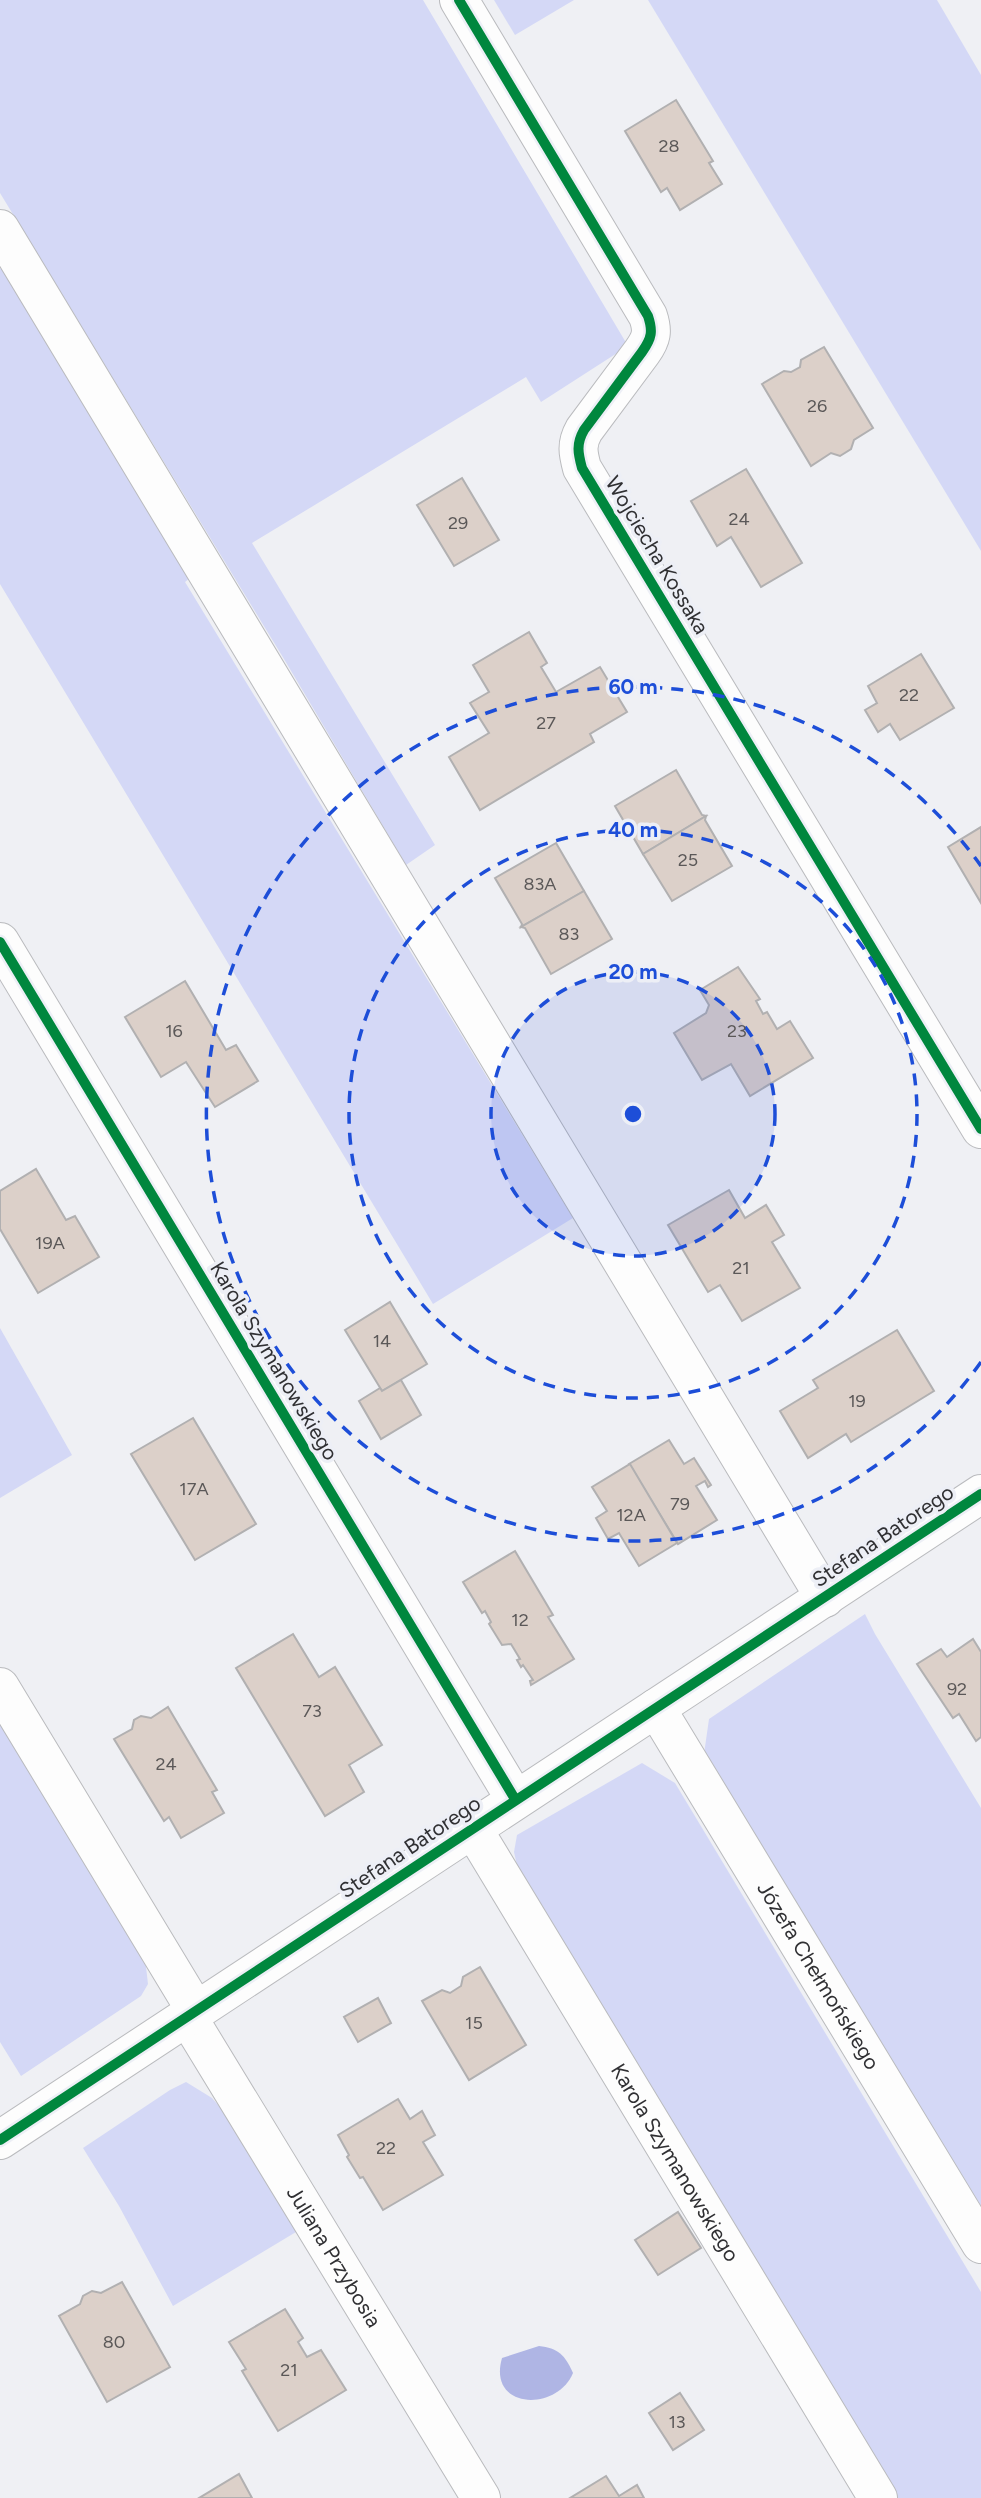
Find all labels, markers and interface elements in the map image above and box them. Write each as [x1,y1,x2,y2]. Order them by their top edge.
house number: 28 [658,135,680,157]
house number: 26 [807,395,827,417]
street label: Wojciecha Kossaka [600,471,714,638]
house number: 24 [728,508,750,530]
house number: 29 [448,512,468,534]
text: 60 m [608,674,658,699]
house number: 22 [899,684,919,706]
house number: 27 [536,712,556,734]
text: 40 m [608,817,658,842]
house number: 25 [678,849,698,871]
house number: 83A [523,873,557,895]
house number: 83 [559,923,579,945]
text: 20 m [608,959,658,984]
house number: 16 [165,1020,183,1042]
house number: 23 [727,1020,747,1042]
centre of rings [621,1102,645,1126]
house number: 19A [35,1232,65,1254]
street label: Karola Szymanowskiego [205,1257,344,1464]
house number: 21 [732,1257,750,1279]
house number: 14 [373,1330,391,1352]
house number: 19 [848,1390,866,1412]
house number: 17A [179,1478,209,1500]
street label: Stefana Batorego [807,1479,958,1592]
house number: 79 [670,1493,690,1515]
house number: 12A [616,1504,646,1526]
house number: 12 [511,1609,529,1631]
house number: 92 [947,1678,967,1700]
house number: 73 [302,1700,322,1722]
house number: 24 [155,1753,177,1775]
street label: Stefana Batorego [334,1790,485,1903]
street label: Józefa Chełmońskiego [752,1877,885,2074]
house number: 15 [465,2012,483,2034]
street label: Karola Szymanowskiego [606,2059,745,2266]
house number: 22 [376,2137,396,2159]
street label: Juliana Przybosia [282,2181,387,2332]
house number: 80 [103,2331,125,2353]
house number: 21 [280,2359,298,2381]
house number: 13 [668,2411,686,2433]

